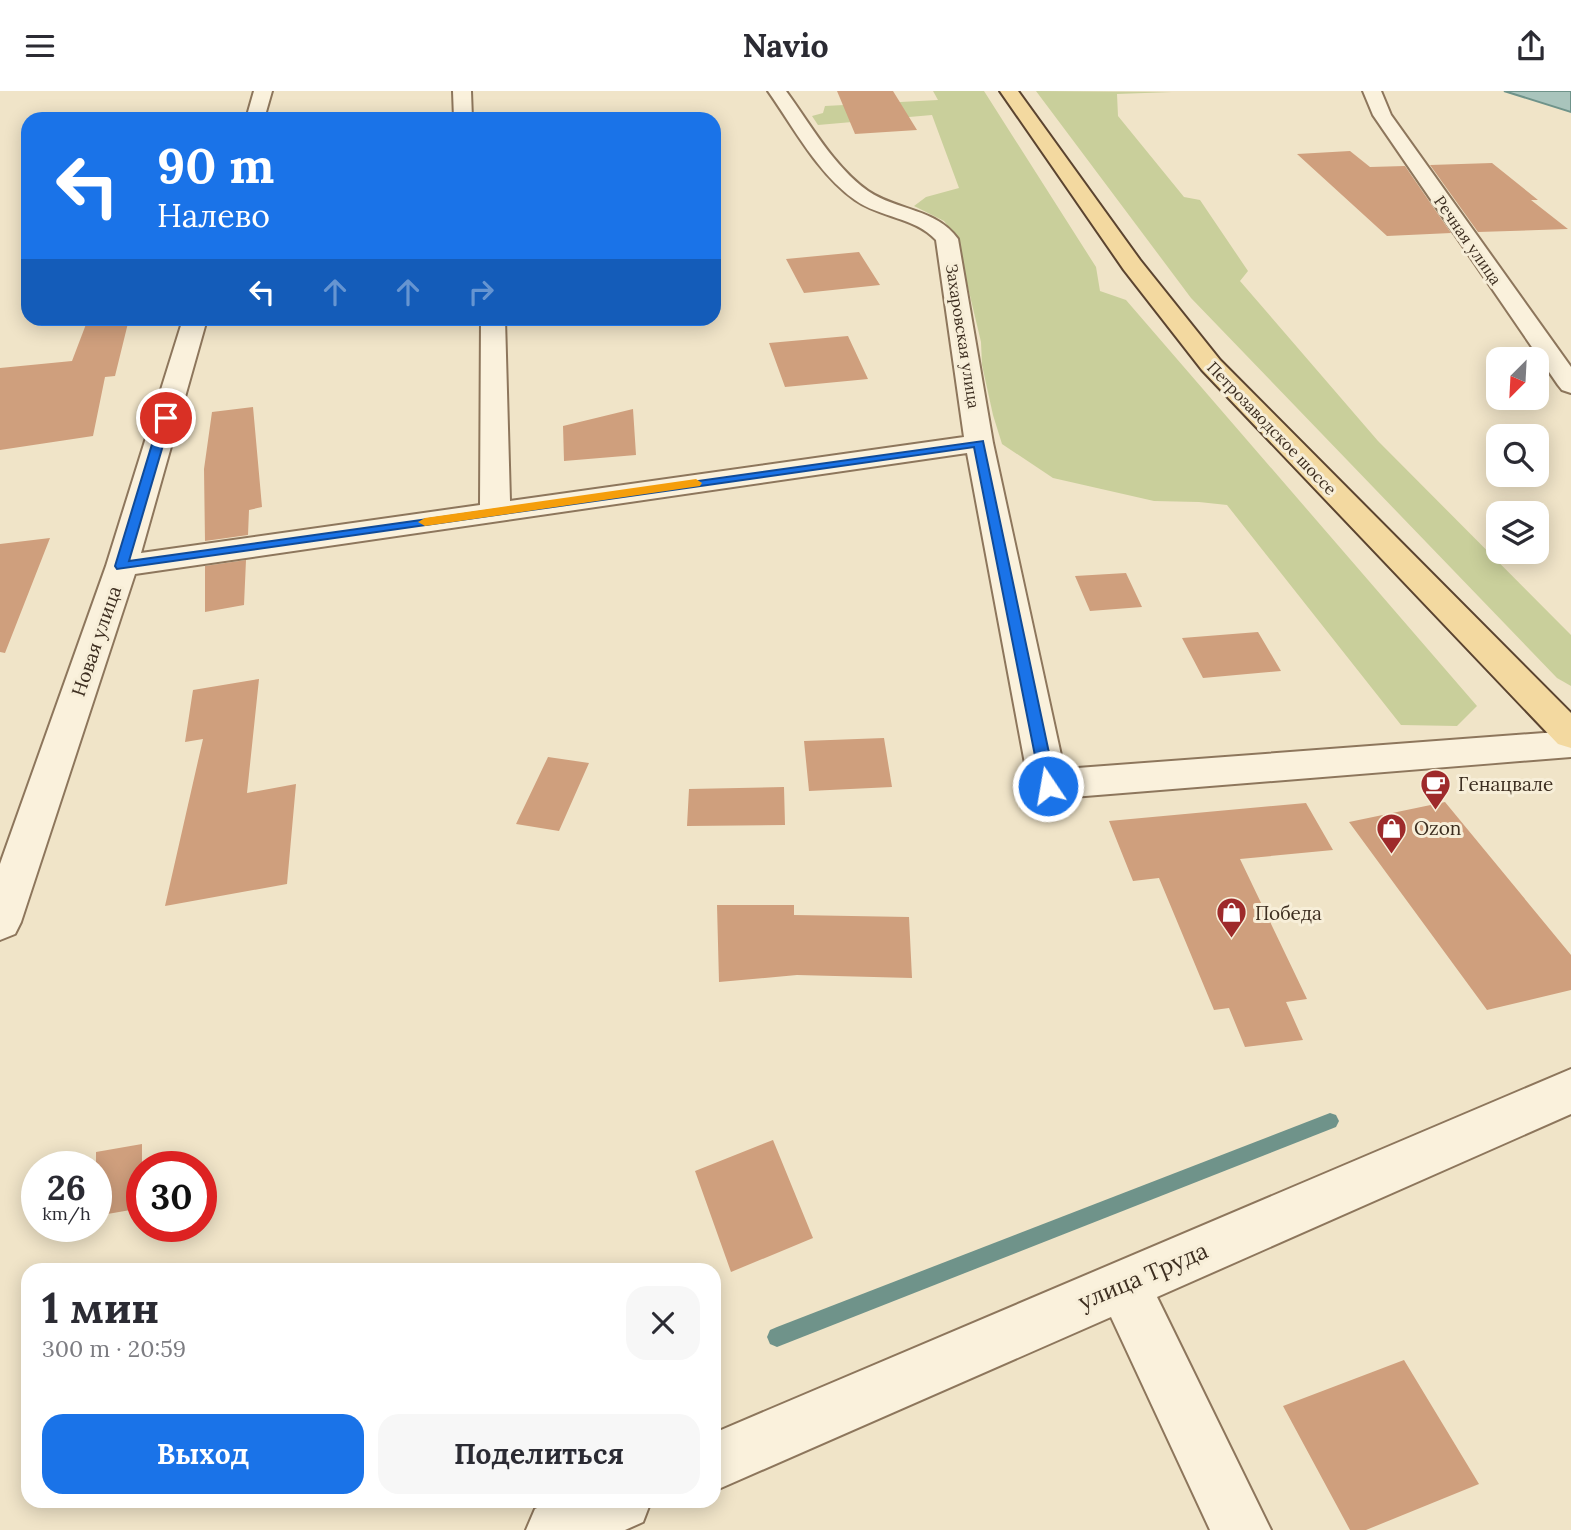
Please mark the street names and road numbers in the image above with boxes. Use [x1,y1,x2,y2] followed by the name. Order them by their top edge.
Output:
[1430,191,1506,289] street label: Речная улица
[942,262,984,410] street label: Захаровская улица
[1203,357,1341,499] street label: Петрозаводское шоссе
[66,582,126,699] street label: Новая улица
[1074,1235,1212,1316] street label: улица Труда

